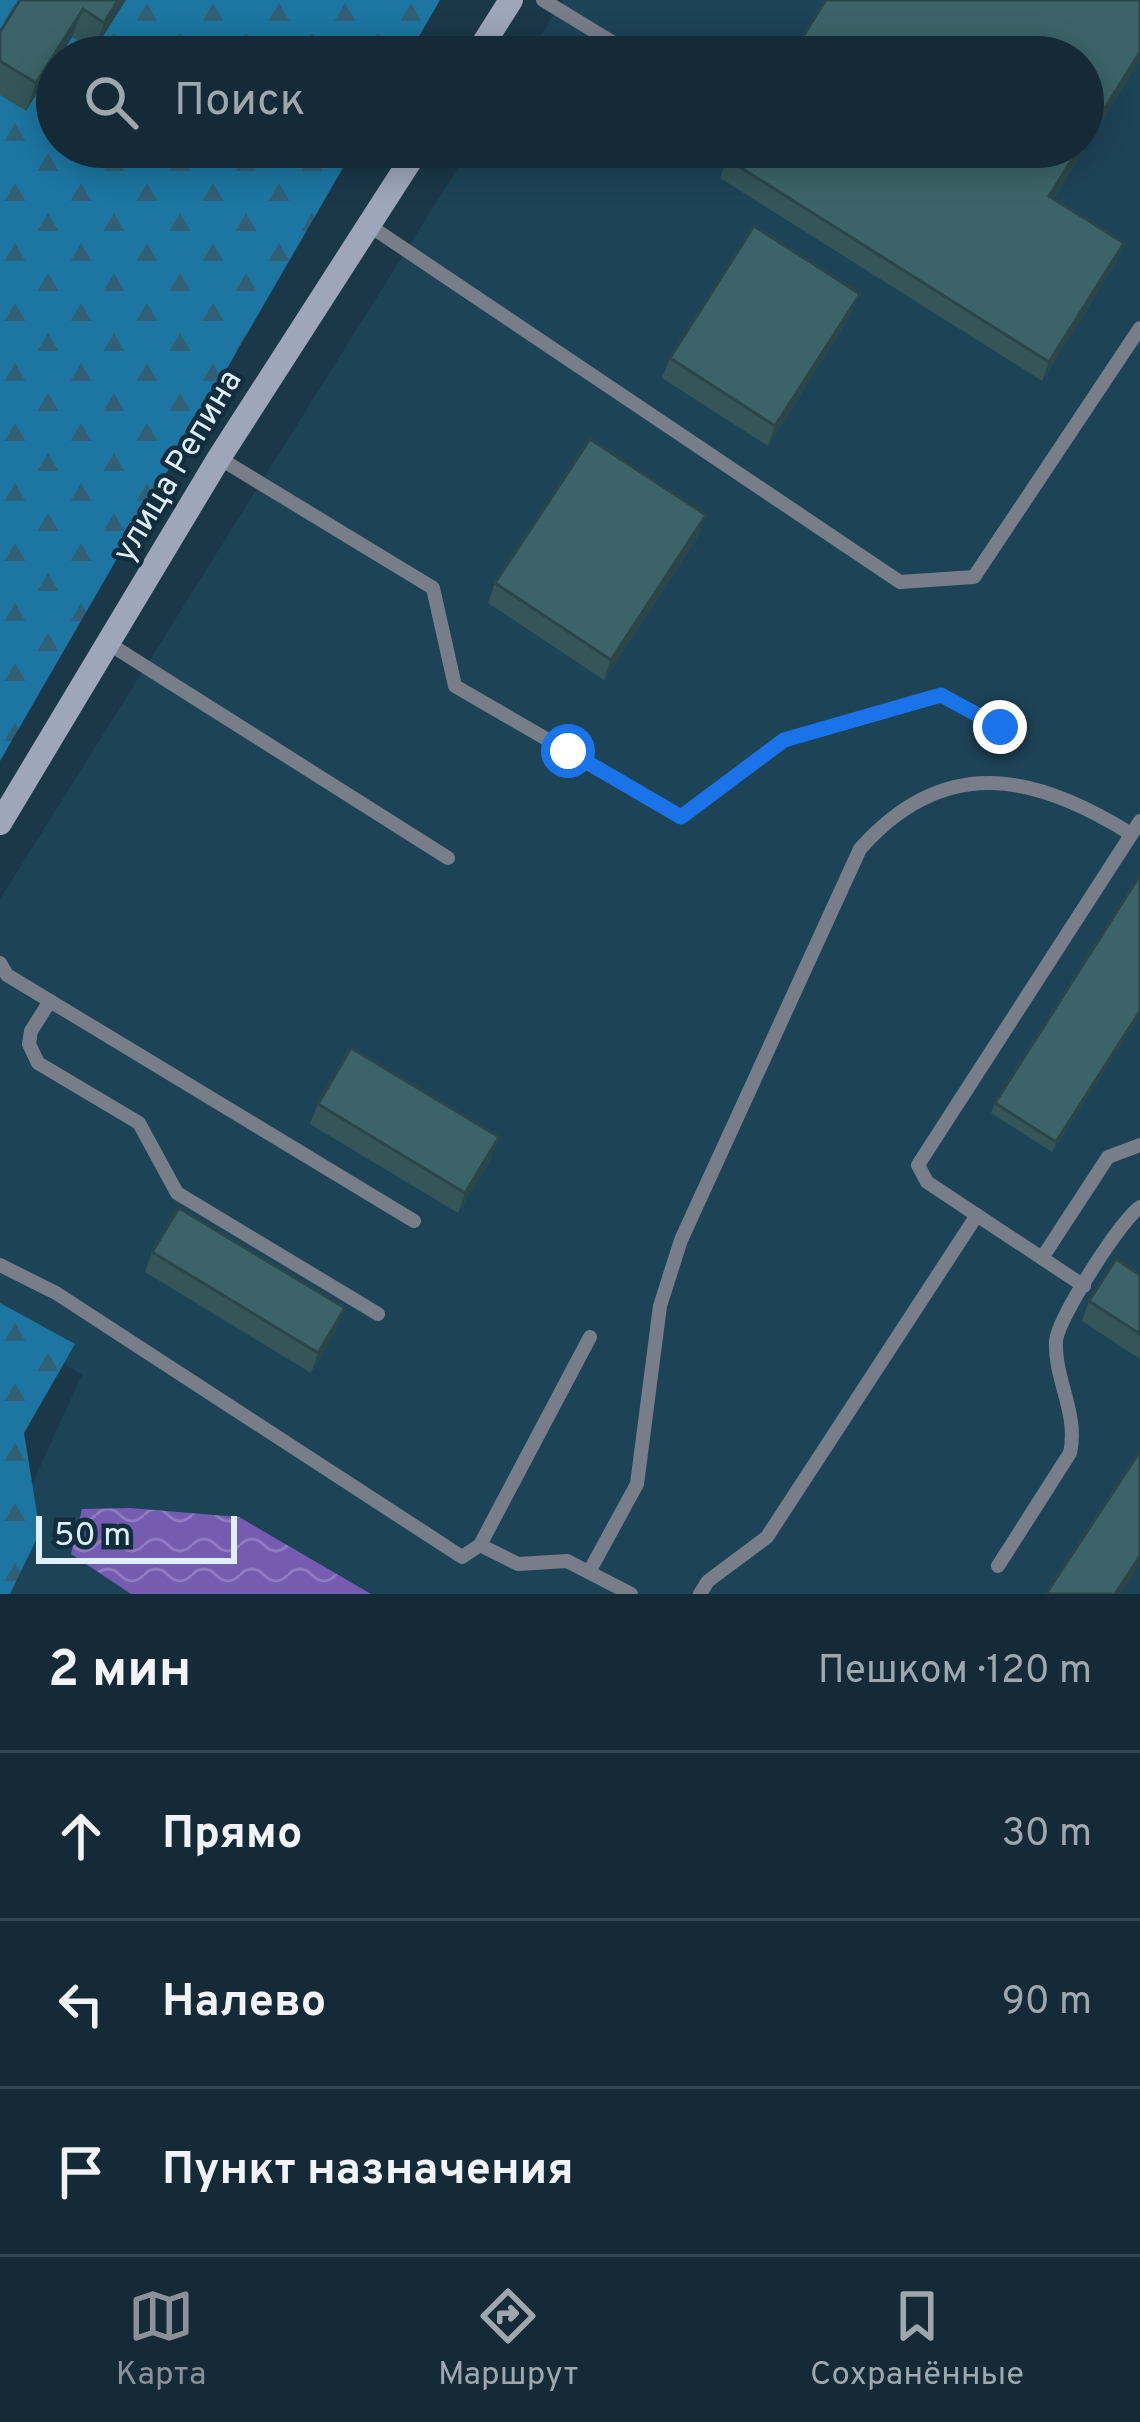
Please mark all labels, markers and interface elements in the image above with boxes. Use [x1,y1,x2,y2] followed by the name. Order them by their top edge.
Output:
[36,36,1104,168] search box
[78,69,144,135] icon: search
[174,74,305,131] text: Поиск
[105,363,253,571] street label: улица Репина
[973,700,1027,754] route end
[541,724,595,778] route start
[36,1510,237,1563] scale bar
[54,1516,131,1558] text: 50 m
[48,1640,191,1705] text: 2 мин
[818,1648,1092,1697] text: Пешком · 120 m
[48,1803,114,1869] icon: ahead
[162,1807,303,1864] text: Прямо
[1002,1811,1092,1860] text: 30 m
[48,1971,114,2037] icon: left
[162,1975,326,2032] text: Налево
[1002,1979,1092,2028] text: 90 m
[48,2139,114,2205] icon: arrive
[162,2143,574,2200] text: Пункт назначения
[116,2283,206,2397] tab: Карта
[438,2283,578,2397] tab: Маршрут
[810,2283,1024,2397] tab: Сохранённые

